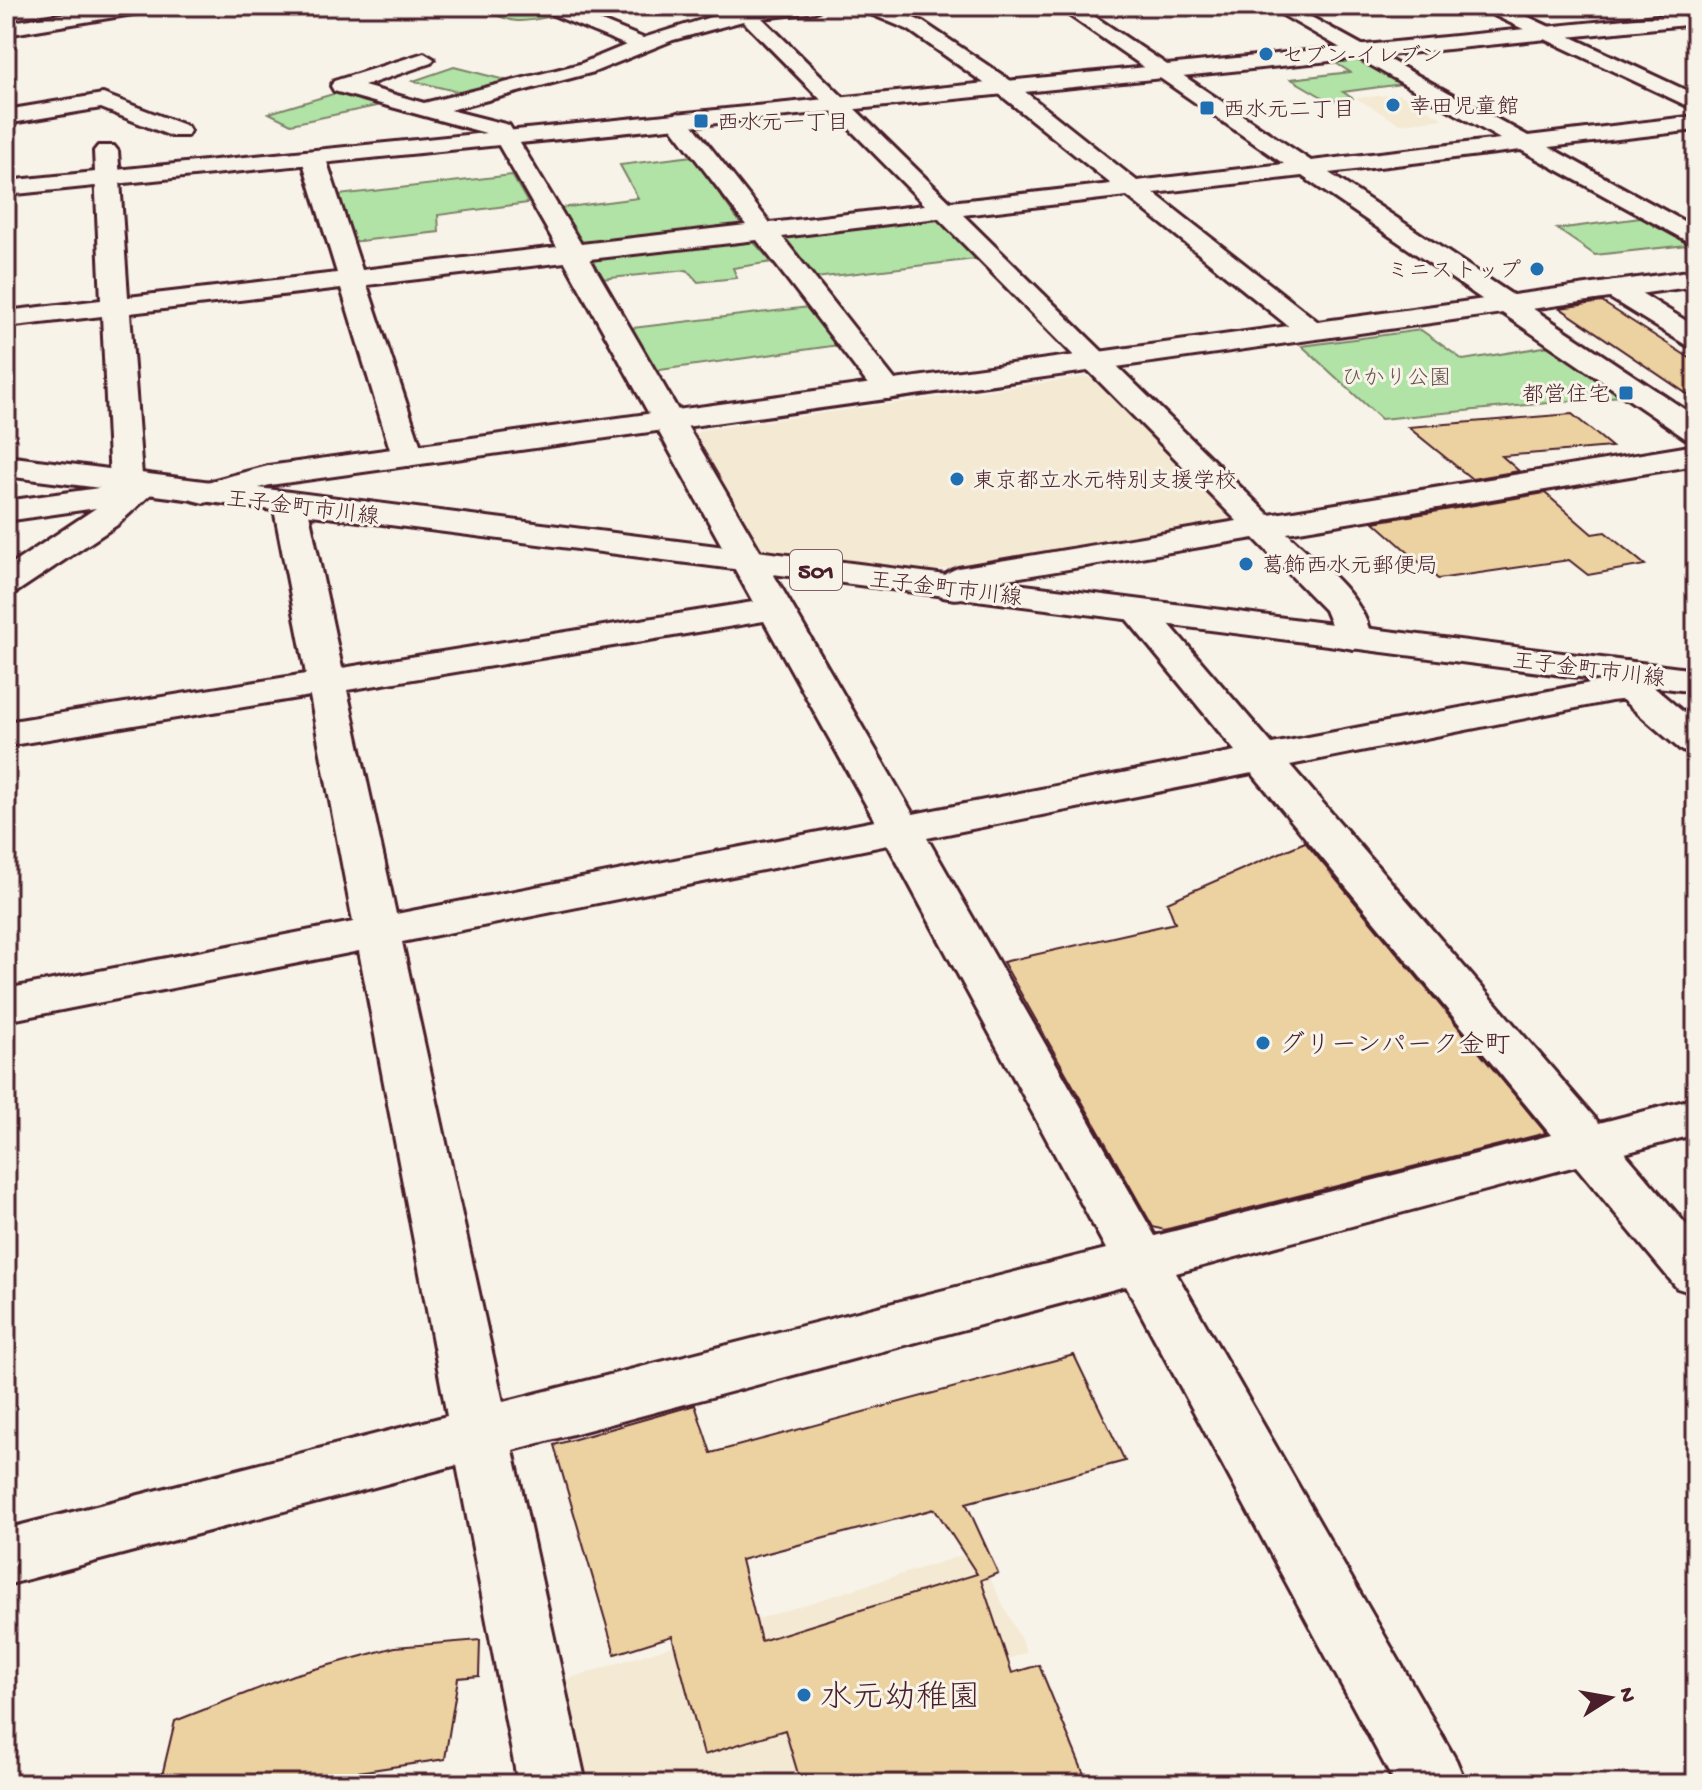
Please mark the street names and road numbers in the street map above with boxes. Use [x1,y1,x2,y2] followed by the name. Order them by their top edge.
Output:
[224,487,381,532] street label: 王子金町市川線
[790,550,842,590] road number: 501
[867,568,1024,613] street label: 王子金町市川線
[1510,649,1667,694] street label: 王子金町市川線

